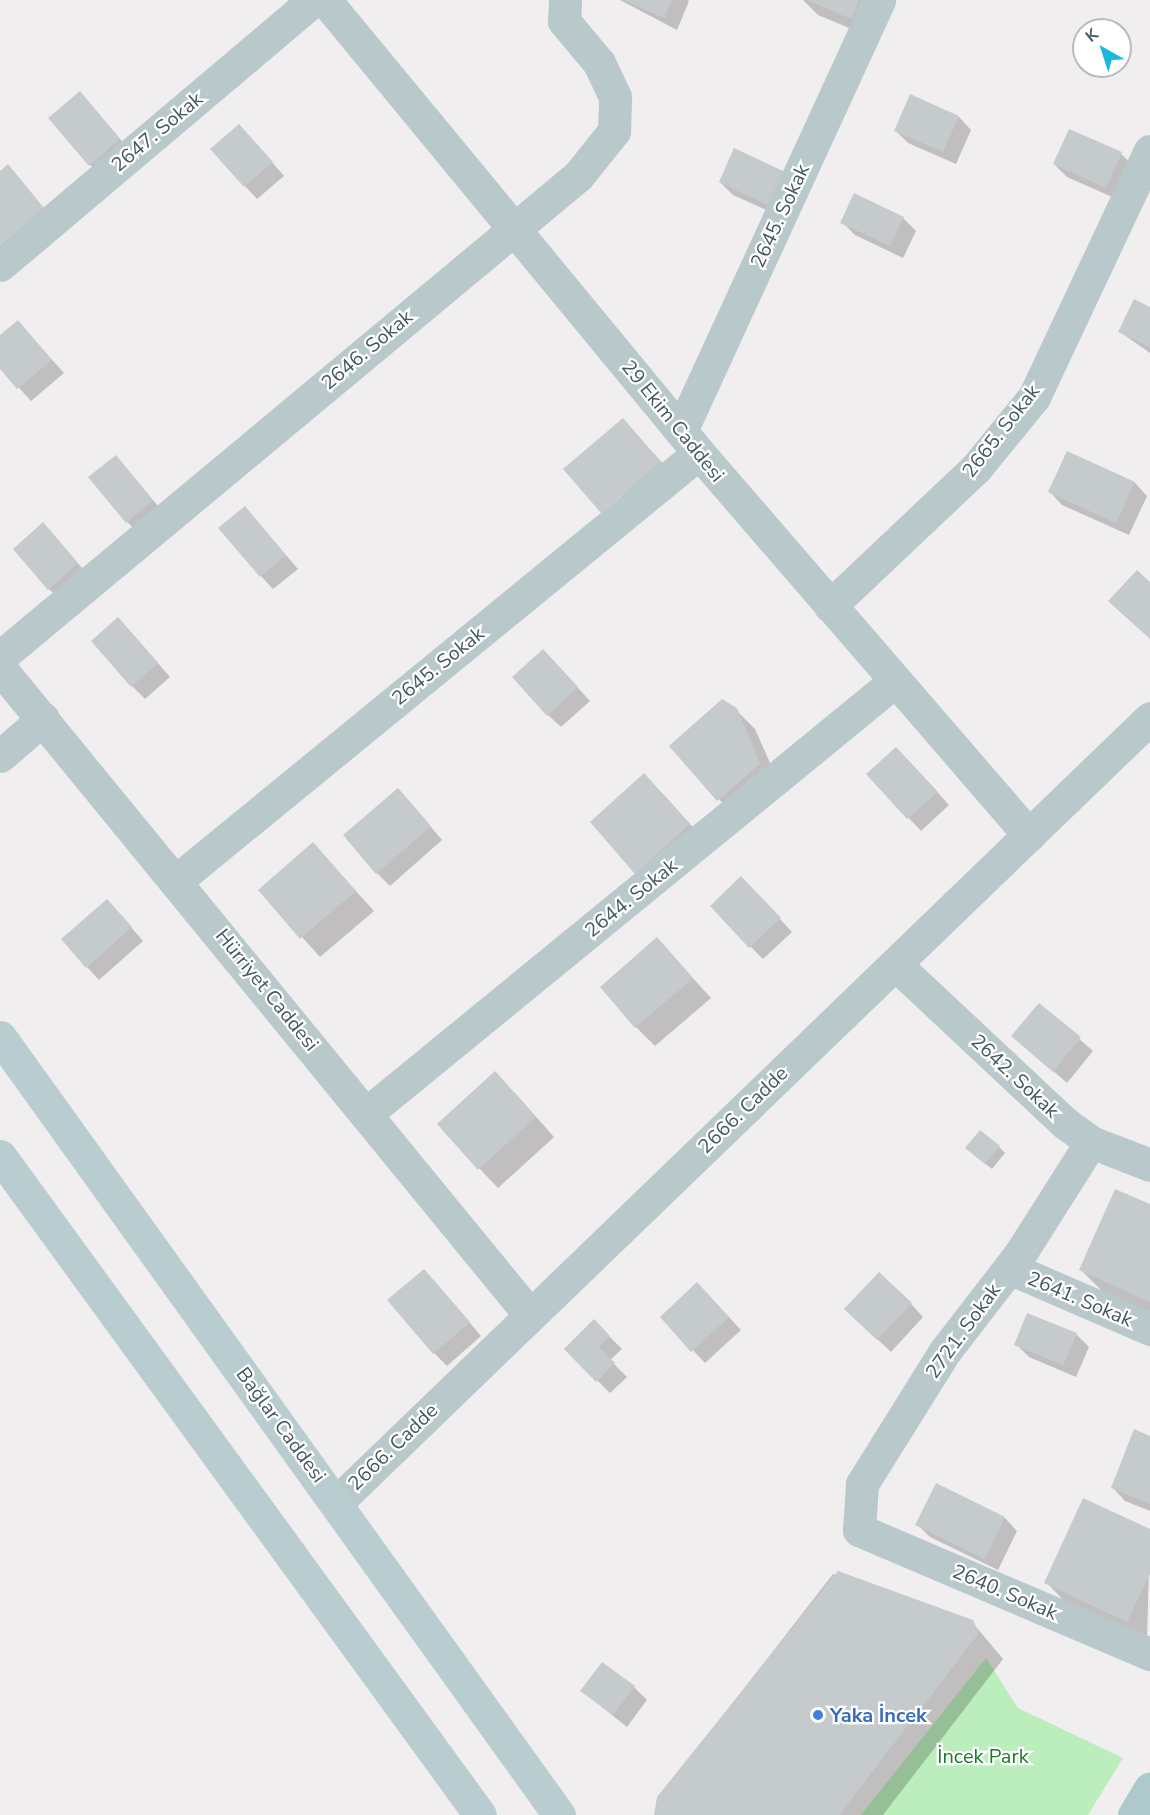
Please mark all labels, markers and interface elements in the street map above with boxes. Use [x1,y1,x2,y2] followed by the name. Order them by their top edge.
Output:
[1072,18,1132,78] north arrow
[1081,24,1103,47] text: K
[107,87,207,177] street label: 2647. Sokak
[746,160,814,272] street label: 2645. Sokak
[317,305,417,395] street label: 2646. Sokak
[617,355,729,487] street label: 29 Ekim Caddesi
[957,380,1045,482] street label: 2665. Sokak
[387,622,489,710] street label: 2645. Sokak
[580,854,682,942] street label: 2644. Sokak
[210,924,324,1056] street label: Hürriyet Caddesi
[966,1029,1064,1123] street label: 2642. Sokak
[693,1061,793,1159] street label: 2666. Cadde
[1024,1266,1136,1332] street label: 2641. Sokak
[920,1279,1006,1383] street label: 2721. Sokak
[231,1363,331,1487] street label: Bağlar Caddesi
[343,1398,443,1496] street label: 2666. Cadde
[949,1559,1061,1625] street label: 2640. Sokak
[830,1703,927,1727] place label: Yaka İncek
[811,1708,825,1722] marker: Yaka İncek
[937,1744,1029,1768] park label: İncek Park

